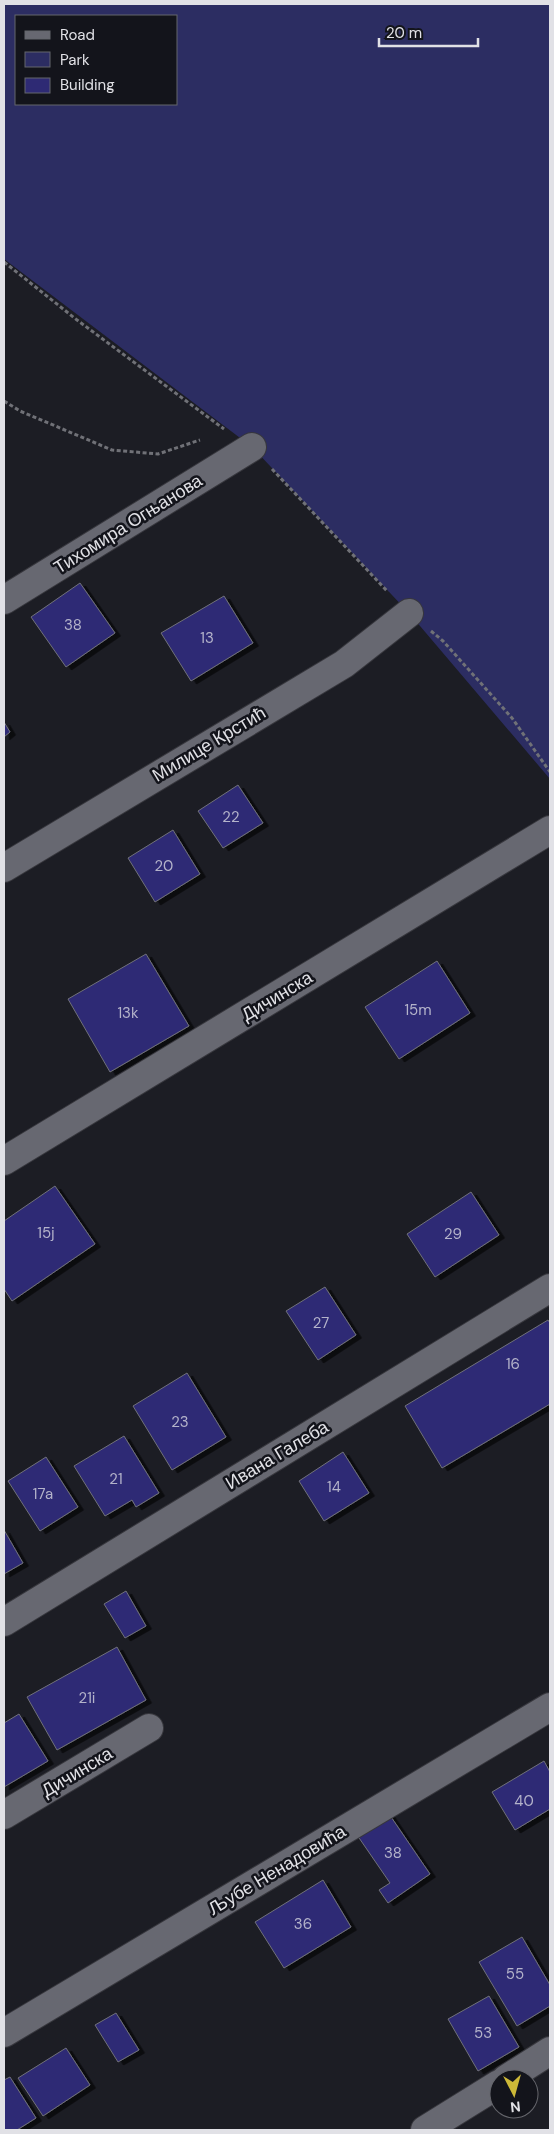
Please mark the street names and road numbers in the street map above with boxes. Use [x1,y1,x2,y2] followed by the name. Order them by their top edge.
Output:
[49,468,208,579] street label: Тихомира Огњанова
[148,701,270,787] street label: Милице Крстић
[237,965,318,1027] street label: Дичинска
[221,1414,334,1495] street label: Ивана Галеба
[37,1741,118,1803] street label: Дичинска
[204,1819,351,1921] street label: Љубе Ненадовића

